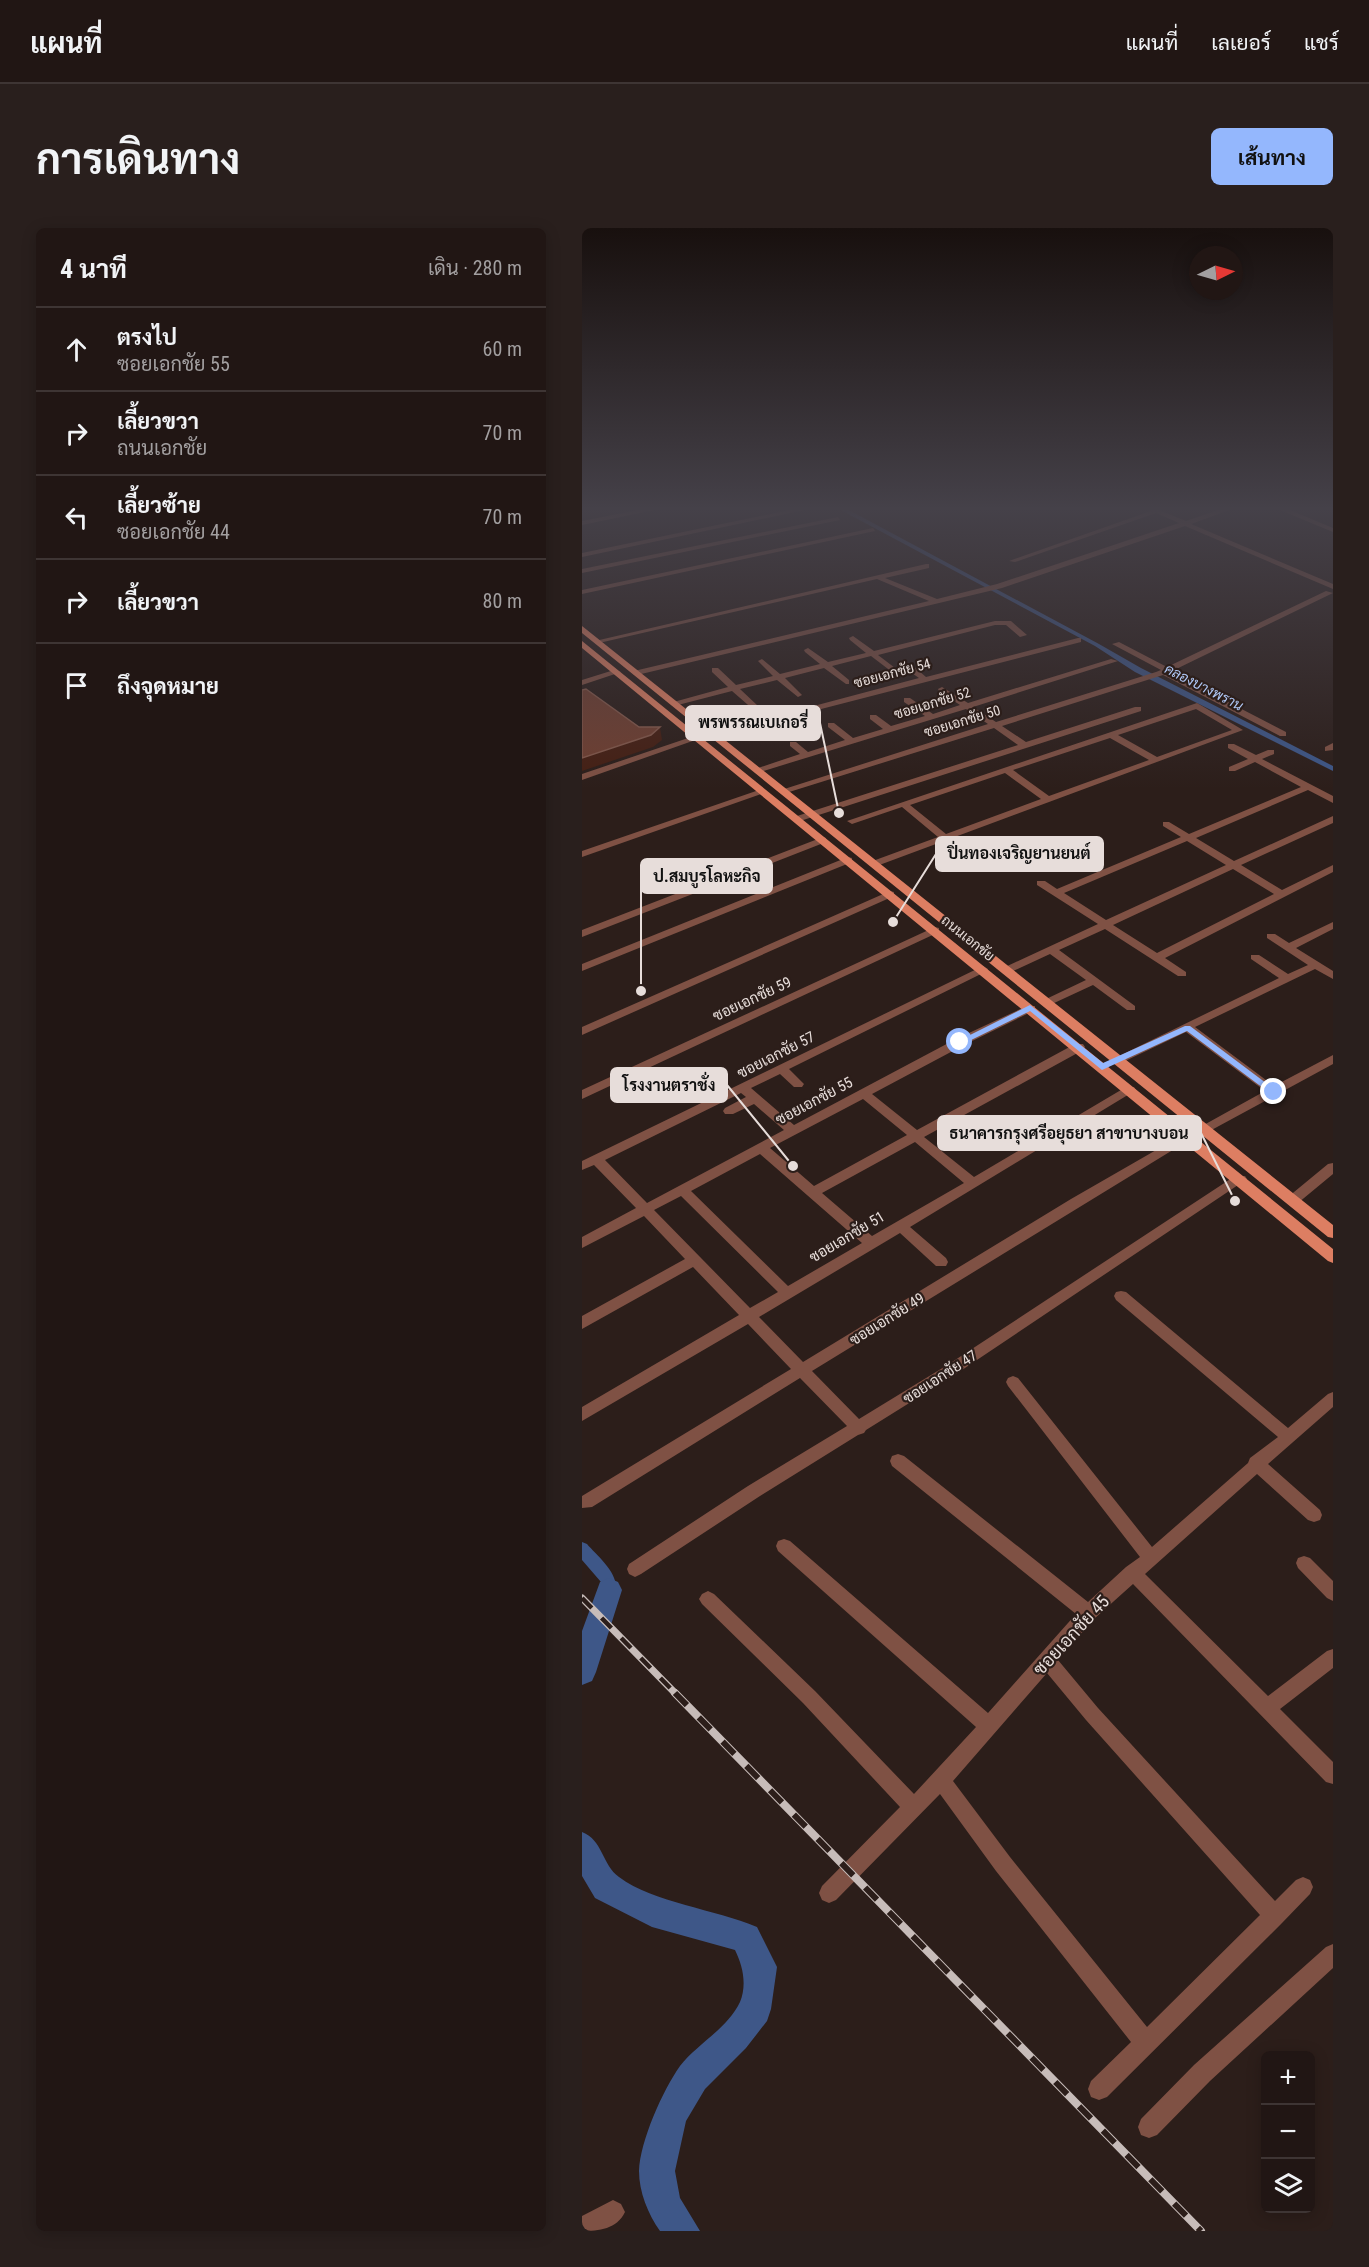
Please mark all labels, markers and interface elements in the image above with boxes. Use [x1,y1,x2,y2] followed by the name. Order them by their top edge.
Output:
[30,27,103,60] text: แผนที่
[1126,31,1178,55] text: แผนที่
[1211,31,1271,55] text: เลเยอร์
[1304,31,1339,55] text: แชร์
[1211,128,1333,185] button: เส้นทาง
[36,135,240,184] text: การเดินทาง
[1189,246,1243,300] north arrow
[60,254,127,284] text: 4 นาที
[428,256,522,280] text: เดิน · 280 m
[117,325,177,350] text: ตรงไป
[60,333,93,366] icon: ahead
[483,337,522,361] text: 60 m
[117,352,230,376] text: ซอยเอกชัย 55
[117,409,199,434] text: เลี้ยวขวา
[60,417,93,450] icon: right
[483,421,522,445] text: 70 m
[117,436,207,460] text: ถนนเอกชัย
[117,493,201,518] text: เลี้ยวซ้าย
[60,501,93,534] icon: left
[483,505,522,529] text: 70 m
[117,520,230,544] text: ซอยเอกชัย 44
[60,585,93,618] icon: right
[483,589,522,613] text: 80 m
[117,590,199,615] text: เลี้ยวขวา
[852,655,932,691] street label: ซอยเอกชัย 54
[1162,660,1246,714] water label: คลองบางพราน
[60,669,93,702] icon: arrive
[117,674,219,699] text: ถึงจุดหมาย
[892,684,972,722] street label: ซอยเอกชัย 52
[922,702,1002,740] street label: ซอยเอกชัย 50
[686,706,820,740] callout: พรพรรณเบเกอรี่
[698,708,808,732] text: พรพรรณเบเกอรี่
[936,837,1103,871] callout: ปิ่นทองเจริญยานยนต์
[946,840,1091,864] text: ปิ่นทองเจริญยานยนต์
[641,859,772,893] callout: ป.สมบูรโลหะกิจ
[653,865,761,889] text: ป.สมบูรโลหะกิจ
[938,912,998,964] street label: ถนนเอกชัย
[710,973,794,1025] street label: ซอยเอกชัย 59
[734,1028,818,1082] street label: ซอยเอกชัย 57
[946,1028,972,1054] route start
[611,1068,727,1102] callout: โรงงานตราชั่ง
[622,1071,715,1095] text: โรงงานตราชั่ง
[772,1073,856,1129] street label: ซอยเอกชัย 55
[1260,1078,1286,1104] route end
[938,1116,1201,1150] callout: ธนาคารกรุงศรีอยุธยา สาขาบางบอน
[949,1123,1189,1145] text: ธนาคารกรุงศรีอยุธยา สาขาบางบอน
[806,1207,888,1267] street label: ซอยเอกชัย 51
[846,1289,928,1349] street label: ซอยเอกชัย 49
[900,1346,980,1408] street label: ซอยเอกชัย 47
[1029,1591,1113,1679] street label: ซอยเอกชัย 45
[1261,2051,1315,2213] map controls
[1261,2051,1315,2105] button: +
[1261,2105,1315,2159] button: −
[1261,2159,1315,2213] button: layers

